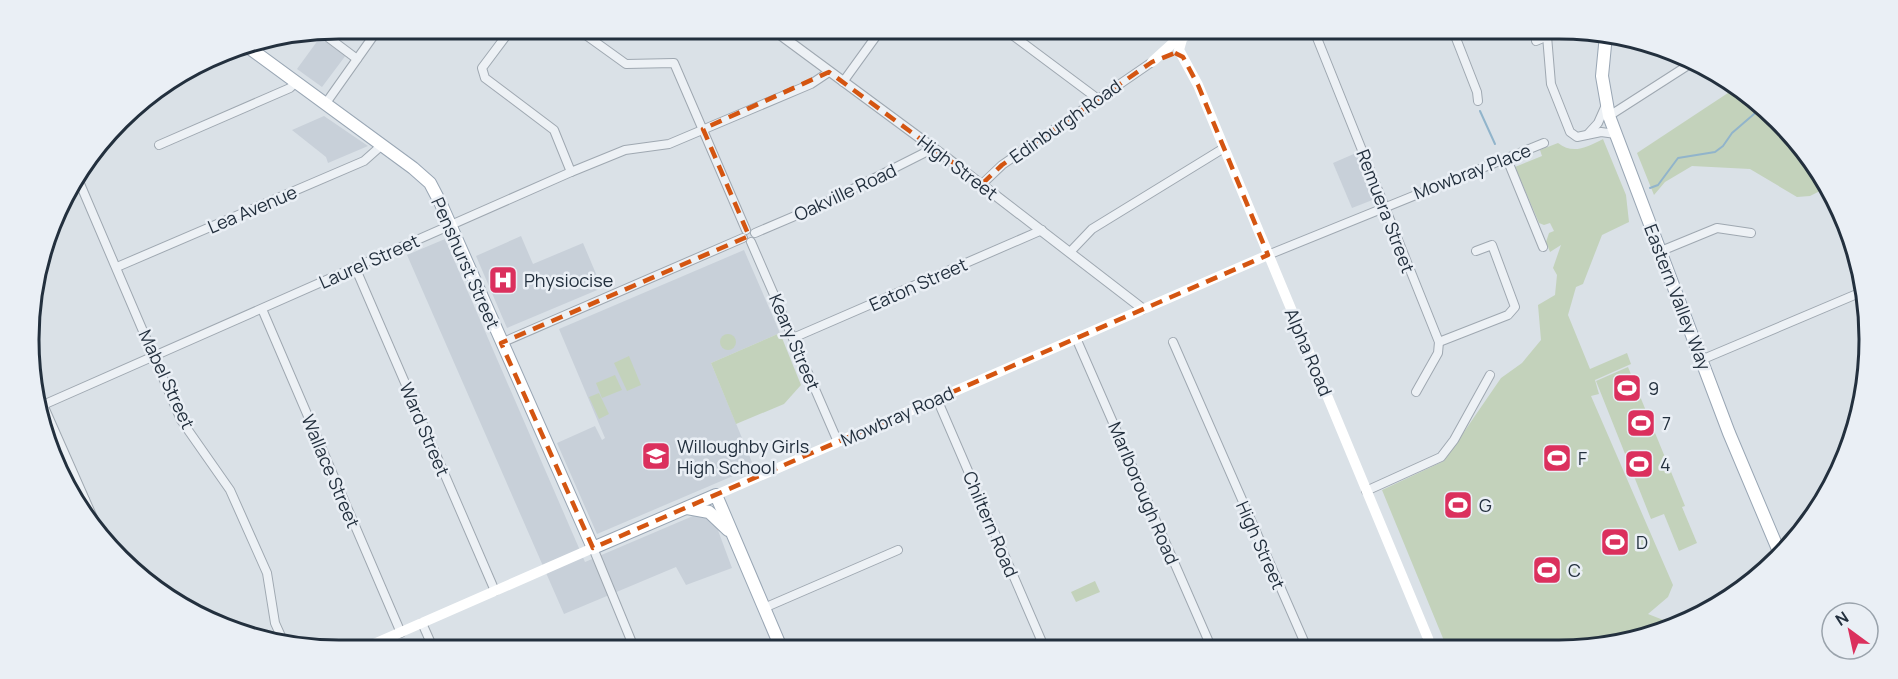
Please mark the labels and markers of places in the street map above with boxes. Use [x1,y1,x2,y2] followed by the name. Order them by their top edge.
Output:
[487,264,519,296] hospital icon: Physiocise
[524,268,613,292] place label: Physiocise
[1611,372,1643,404] sports icon: 9
[1648,376,1659,400] place label: 9
[1625,407,1657,439] sports icon: 7
[1662,411,1671,435] place label: 7
[677,434,809,479] place label: Willoughby Girls High School
[640,440,672,472] school or university icon: Willoughby Girls High School
[1541,442,1573,474] sports icon: F
[1578,446,1587,470] place label: F
[1623,448,1655,480] sports icon: 4
[1660,452,1671,476] place label: 4
[1442,489,1474,521] sports icon: G
[1479,493,1492,517] place label: G
[1599,526,1631,558] sports icon: D
[1636,530,1648,554] place label: D
[1531,554,1563,586] sports icon: C
[1568,558,1581,582] place label: C

